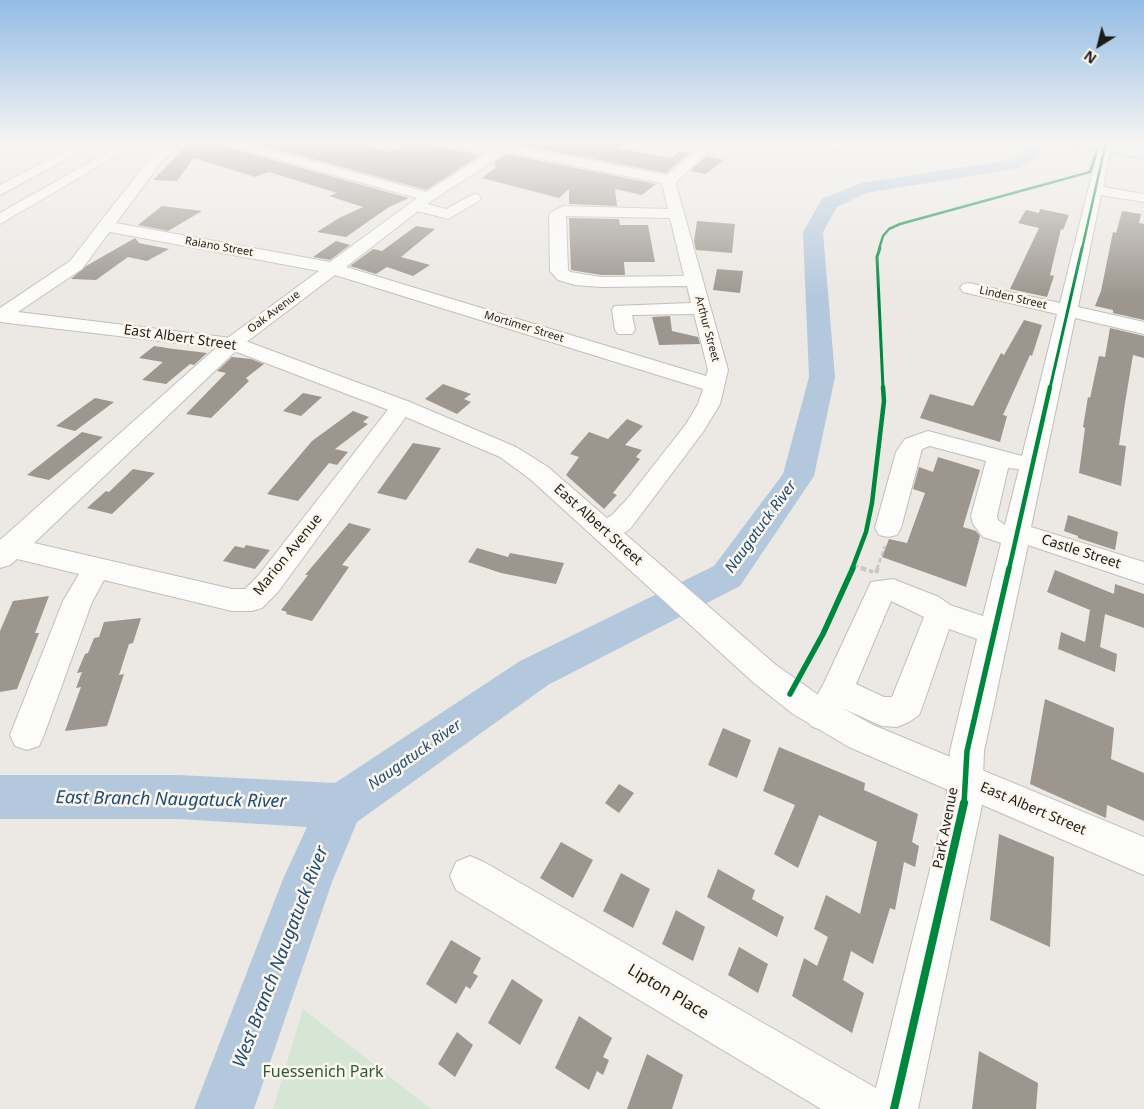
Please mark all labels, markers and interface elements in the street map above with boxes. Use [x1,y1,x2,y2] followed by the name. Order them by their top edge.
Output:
[1074,20,1124,70] north arrow
[1080,47,1100,69] text: N
[184,235,254,259] street label: Raiano Street
[978,284,1048,312] street label: Linden Street
[245,288,303,336] street label: Oak Avenue
[692,295,722,363] street label: Arthur Street
[483,309,565,345] street label: Mortimer Street
[123,322,237,354] street label: East Albert Street
[721,477,801,577] water label: Naugatuck River
[550,481,646,569] street label: East Albert Street
[250,511,326,599] street label: Marion Avenue
[1039,531,1123,573] street label: Castle Street
[365,716,465,794] water label: Naugatuck River
[977,779,1089,839] street label: East Albert Street
[930,786,962,870] street label: Park Avenue
[55,787,287,813] water label: East Branch Naugatuck River
[229,843,333,1071] water label: West Branch Naugatuck River
[624,960,712,1024] street label: Lipton Place
[262,1062,384,1082] park label: Fuessenich Park

